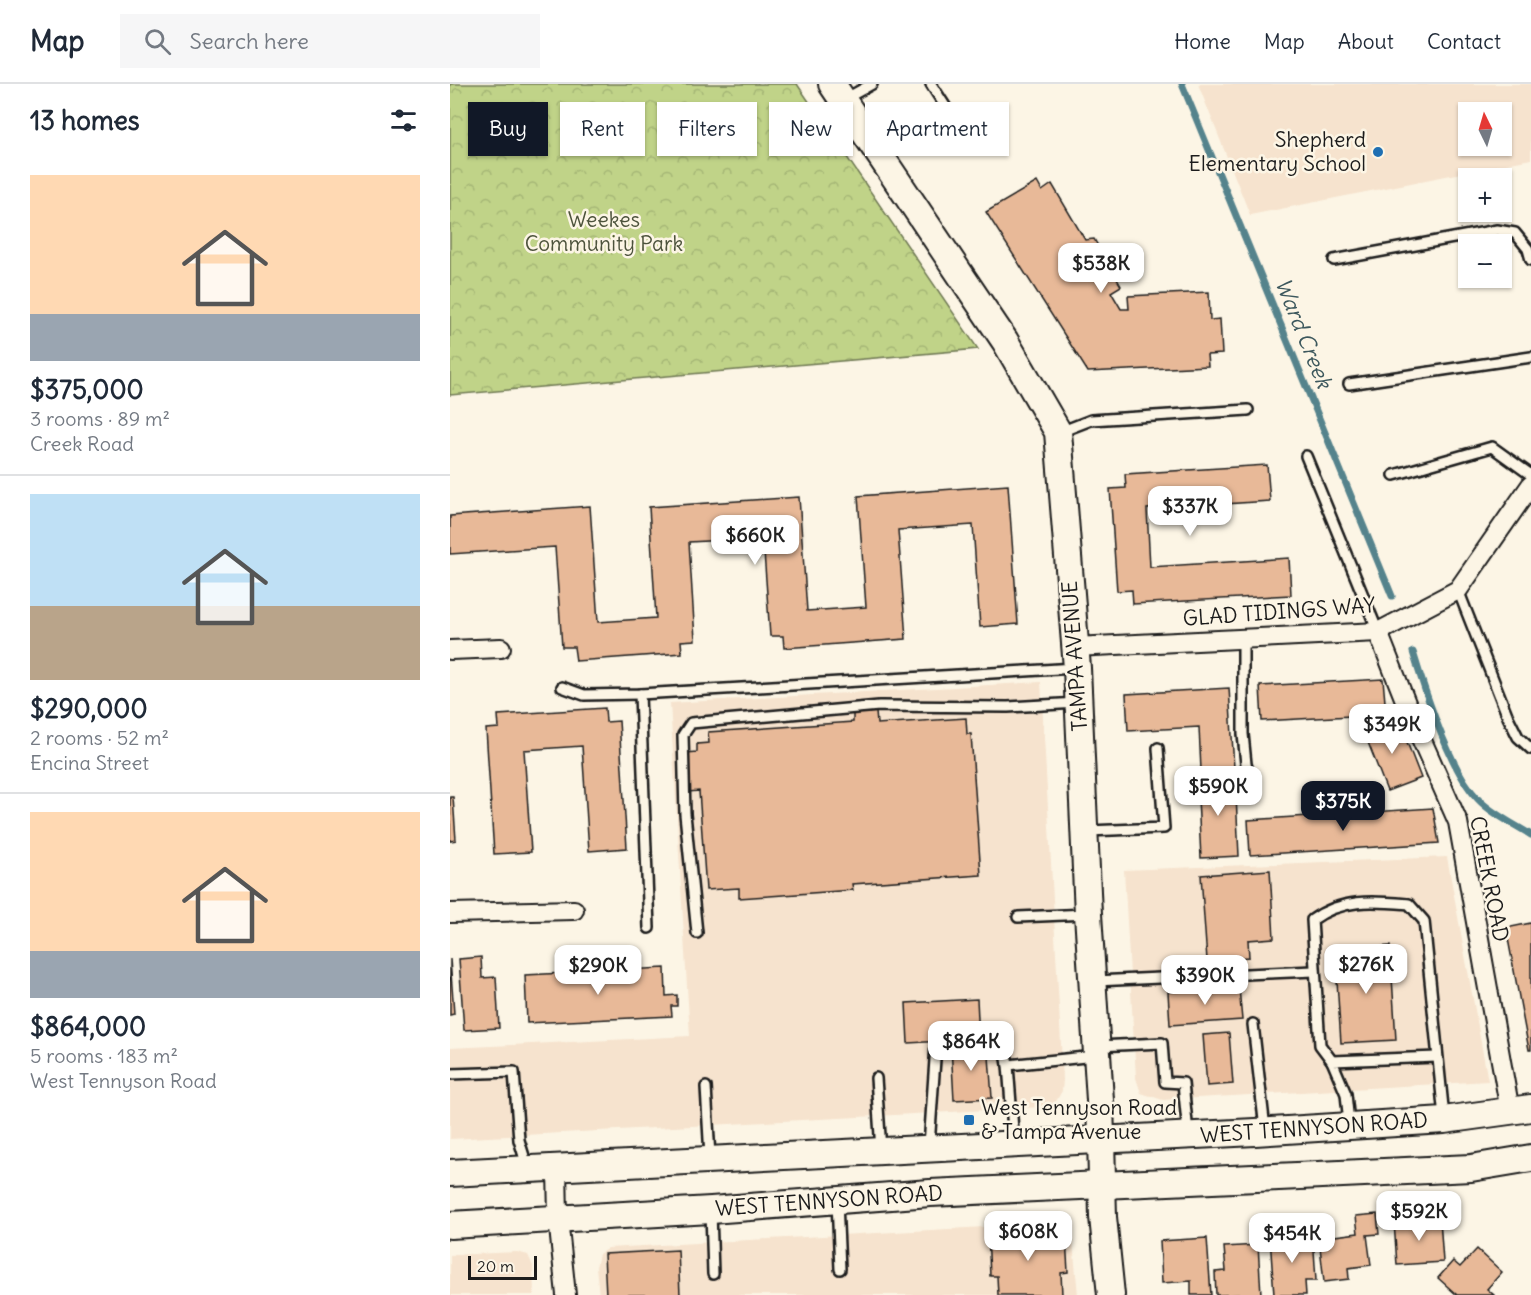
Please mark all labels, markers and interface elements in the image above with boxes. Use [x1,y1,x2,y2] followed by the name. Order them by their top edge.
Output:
[120,14,540,68] search box
[30,23,84,59] text: Map
[141,25,174,58] icon: search
[189,27,309,55] text: Search here
[1174,28,1231,55] text: Home
[1264,28,1305,55] text: Map
[1338,28,1394,55] text: About
[1427,28,1501,55] text: Contact
[468,102,548,156] chip: Buy
[560,102,645,156] chip: Rent
[657,102,757,156] chip: Filters
[769,102,853,156] chip: New
[865,102,1009,156] chip: Apartment
[1458,102,1512,156] north arrow
[1458,102,1512,288] map controls
[30,104,140,137] text: 13 homes
[387,104,420,137] icon: filters
[1189,126,1366,177] place label: Shepherd Elementary School
[1371,145,1385,159] marker: Shepherd Elementary School
[1458,168,1512,222] button: +
[525,206,683,257] park label: Weekes Community Park
[171,214,279,322] icon: home
[1458,234,1512,288] button: −
[1059,243,1143,294] pin: $538K
[1072,250,1130,275] text: $538K
[1269,274,1339,394] water label: Ward Creek
[30,373,144,406] text: $375,000
[30,406,170,431] text: 3 rooms · 89 m²
[30,431,134,456] text: Creek Road
[1148,486,1232,537] pin: $337K
[1162,493,1218,518] text: $337K
[713,515,797,566] pin: $660K
[725,522,785,547] text: $660K
[171,533,279,641] icon: home
[1056,580,1093,732] street label: TAMPA AVENUE
[1182,591,1376,632] street label: GLAD TIDINGS WAY
[30,692,148,725] text: $290,000
[1350,704,1434,755] pin: $349K
[1363,711,1421,736] text: $349K
[30,725,169,750] text: 2 rooms · 52 m²
[30,750,149,775] text: Encina Street
[1176,766,1260,817] pin: $590K
[1188,773,1248,798] text: $590K
[1301,781,1385,832] pin: $375K
[1315,788,1371,813] text: $375K
[1464,814,1515,944] street label: CREEK ROAD
[171,851,279,959] icon: home
[1324,944,1408,995] pin: $276K
[556,945,640,996] pin: $290K
[1338,951,1394,976] text: $276K
[568,952,628,977] text: $290K
[1163,955,1247,1006] pin: $390K
[1175,962,1235,987] text: $390K
[30,1010,146,1043] text: $864,000
[929,1021,1013,1072] pin: $864K
[942,1028,1000,1053] text: $864K
[30,1043,178,1068] text: 5 rooms · 183 m²
[30,1068,217,1093] text: West Tennyson Road
[981,1094,1177,1145] place label: West Tennyson Road & Tampa Avenue
[1199,1106,1429,1149] street label: WEST TENNYSON ROAD
[962,1113,976,1127] marker: West Tennyson Road & Tampa Avenue
[714,1179,944,1222] street label: WEST TENNYSON ROAD
[1377,1191,1461,1242] pin: $592K
[1390,1198,1448,1223] text: $592K
[986,1211,1070,1262] pin: $608K
[1250,1213,1334,1264] pin: $454K
[998,1218,1058,1243] text: $608K
[1263,1220,1321,1245] text: $454K
[468,1253,537,1280] scale bar
[477,1256,514,1276] text: 20 m

